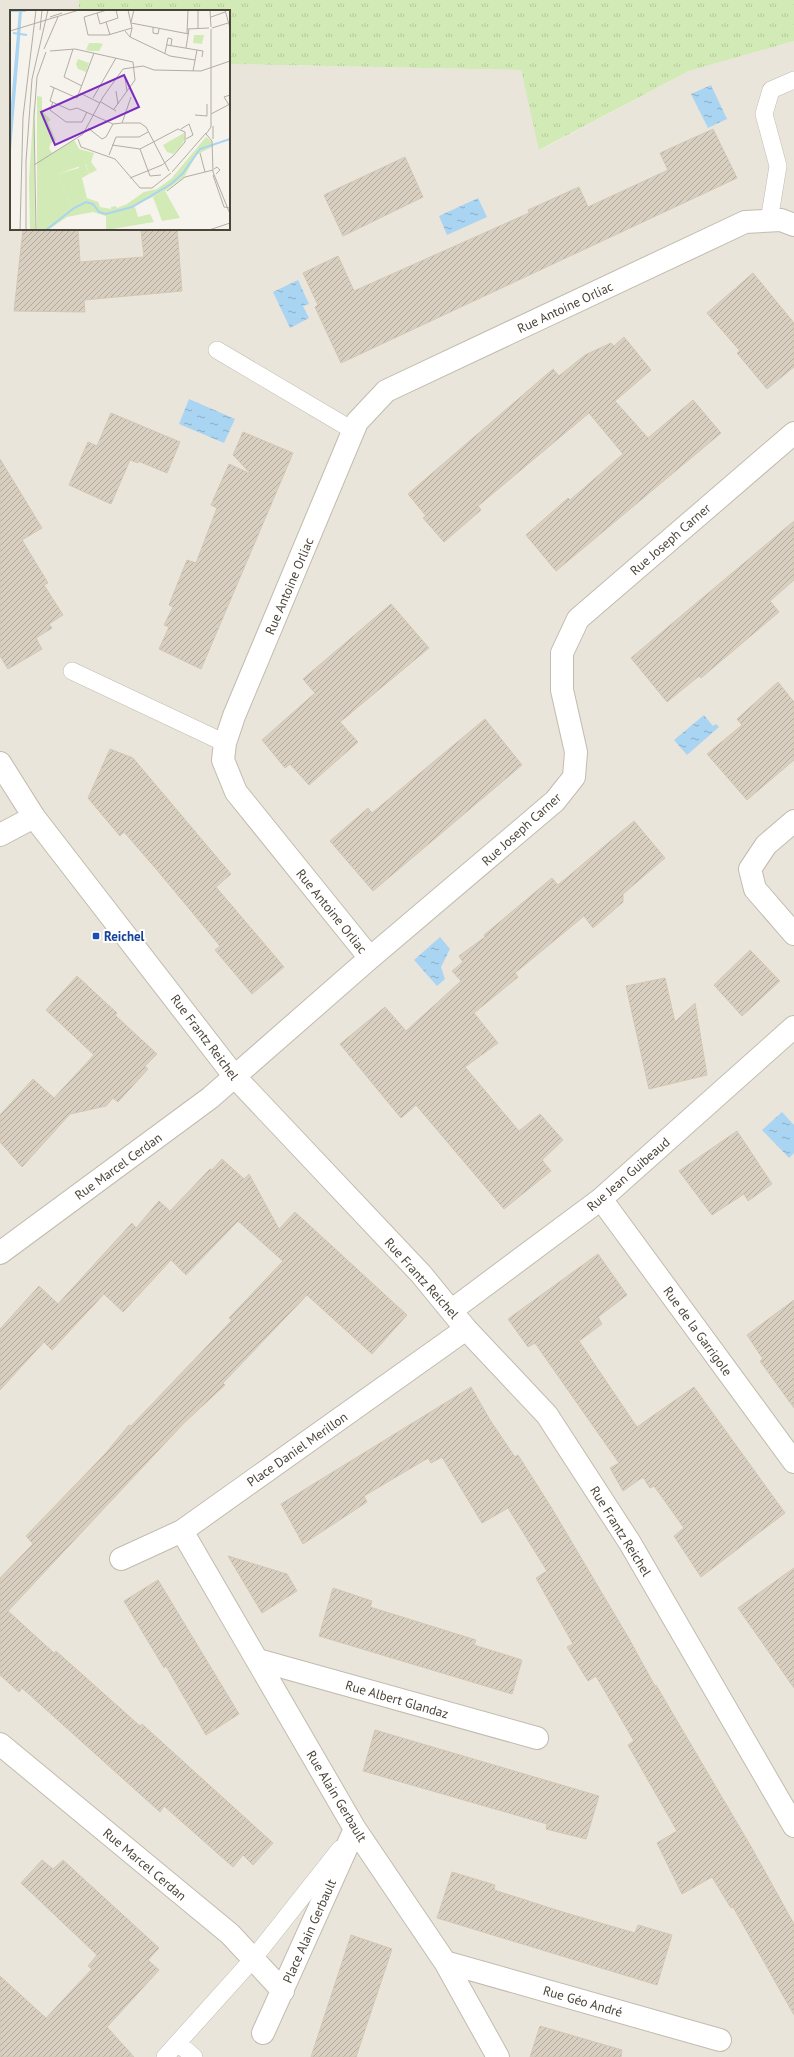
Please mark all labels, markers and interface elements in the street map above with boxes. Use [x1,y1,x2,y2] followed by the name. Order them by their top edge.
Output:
[10,10,230,230] inset map
[515,278,616,337] street label: Rue Antoine Orliac
[627,499,715,579] street label: Rue Joseph Carner
[261,535,318,637] street label: Rue Antoine Orliac
[478,789,565,870] street label: Rue Joseph Carner
[292,866,371,957] street label: Rue Antoine Orliac
[104,928,145,945] place label: Reichel
[91,931,101,941] marker: Reichel
[167,991,243,1084] street label: Rue Frantz Reichel
[71,1129,165,1204] street label: Rue Marcel Cerdan
[583,1134,673,1215] street label: Rue Jean Guibeaud
[381,1234,463,1323] street label: Rue Frantz Reichel
[659,1283,736,1379] street label: Rue de la Garrigole
[244,1408,351,1491] street label: Place Daniel Merillon
[586,1483,655,1580] street label: Rue Frantz Reichel
[343,1677,451,1722] street label: Rue Albert Glandaz
[303,1747,371,1846] street label: Rue Alain Gerbault
[99,1825,190,1904] street label: Rue Marcel Cerdan
[279,1876,340,1986] street label: Place Alain Gerbault
[541,1982,625,2021] street label: Rue Géo André

